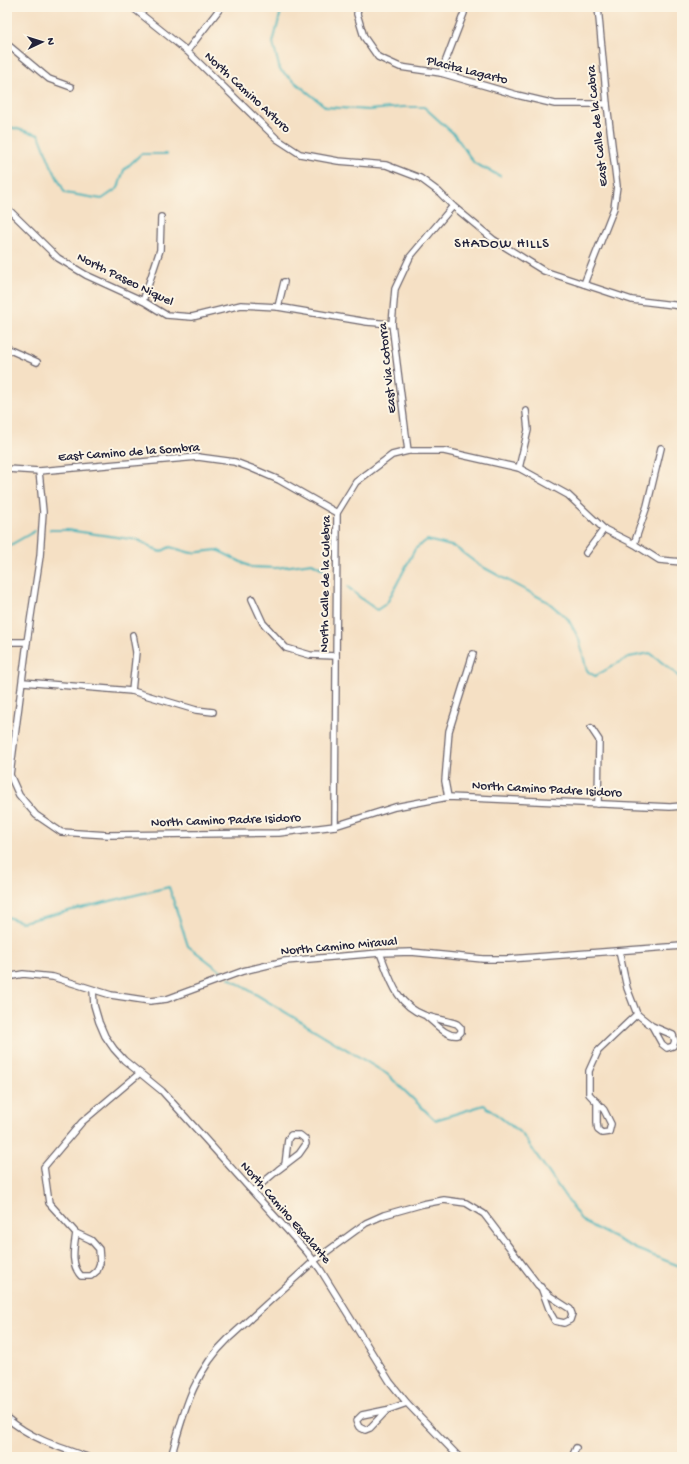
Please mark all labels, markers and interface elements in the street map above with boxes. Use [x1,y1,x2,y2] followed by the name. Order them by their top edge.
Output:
[22,22,62,62] north arrow
[44,37,56,45] text: N
[201,49,293,137] street label: North Camino Arturo
[424,53,509,88] street label: Placita Lagarto
[584,64,612,187] street label: East Calle de la Cabra
[454,236,550,253] district label: SHADOW HILLS
[74,250,176,310] street label: North Paseo Niquel
[376,321,400,414] street label: East Via Cotorra
[58,441,201,465] street label: East Camino de la Sombra
[317,515,335,653] street label: North Calle de la Culebra
[472,779,623,801] street label: North Camino Padre Isidoro
[151,811,302,831] street label: North Camino Padre Isidoro
[280,934,398,960] street label: North Camino Miraval
[237,1159,334,1267] street label: North Camino Escalante

